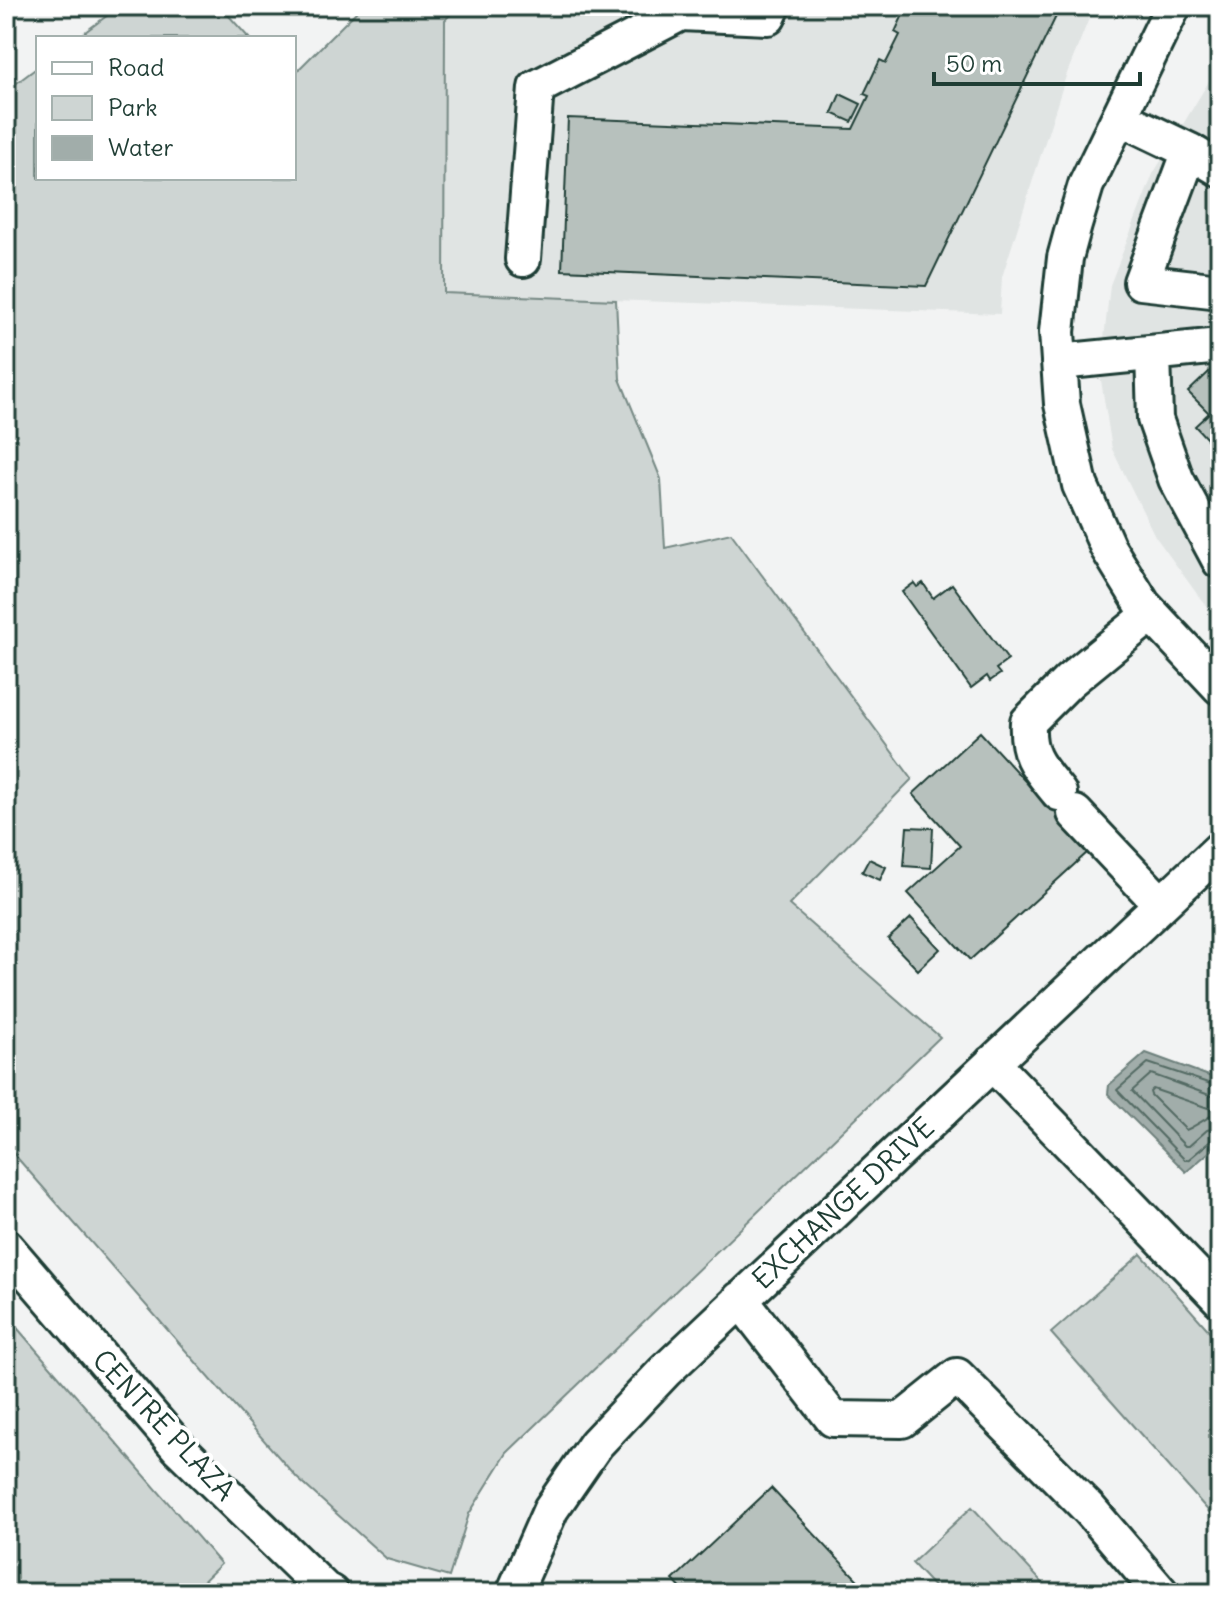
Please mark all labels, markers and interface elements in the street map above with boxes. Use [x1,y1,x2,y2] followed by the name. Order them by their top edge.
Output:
[36,36,296,180] legend
[934,36,1140,86] scale bar
[946,48,1002,78] text: 50 m
[108,52,164,82] text: Road
[108,92,158,122] text: Park
[108,132,173,162] text: Water
[744,1109,942,1297] street label: EXCHANGE DRIVE
[85,1342,243,1508] street label: CENTRE PLAZA

